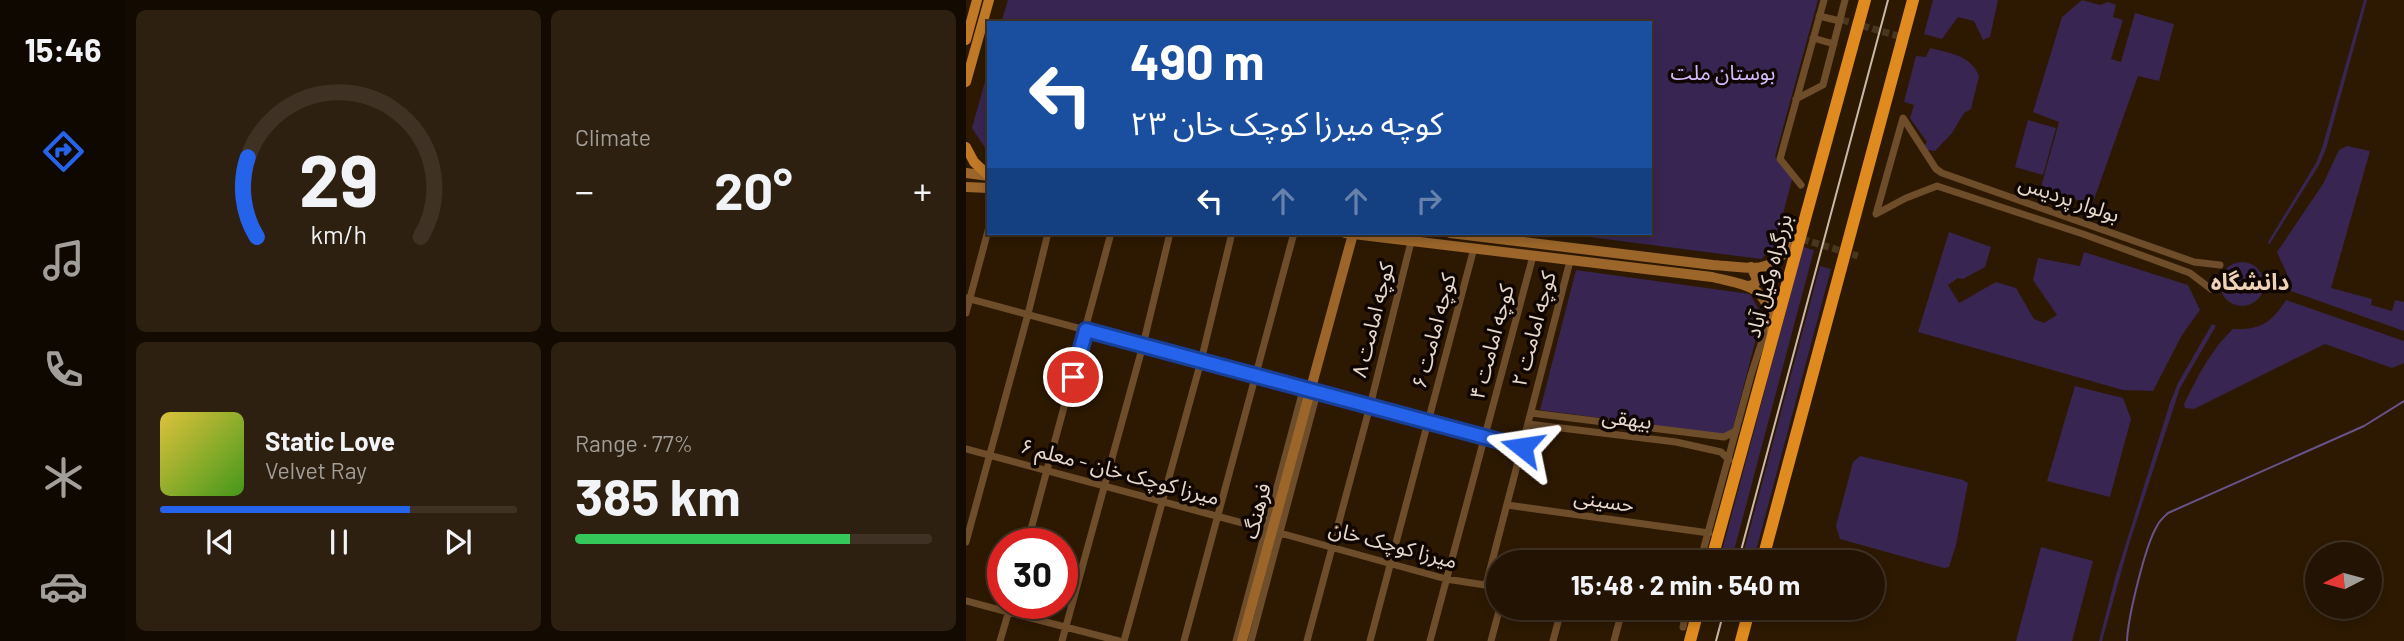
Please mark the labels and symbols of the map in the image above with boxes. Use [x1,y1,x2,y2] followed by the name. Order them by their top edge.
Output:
[1671,59,1775,85] park label: بوستان ملت
[2015,169,2123,229] street label: بولوار پردیس
[1739,211,1797,340] street label: بزرگراه وکیل آباد
[1345,259,1400,380] street label: کوچه امامت ۸
[2211,267,2289,295] district label: دانشگاه
[1505,268,1562,389] street label: کوچه امامت ۲
[1405,270,1462,391] street label: کوچه امامت ۶
[1463,281,1520,402] street label: کوچه امامت ۴
[1043,347,1103,407] pin
[1601,402,1654,434] street label: بیهقی
[1485,410,1559,484] position arrow
[1017,432,1223,513] street label: میرزا کوچک خان - معلم ۶
[1236,480,1276,541] street label: فرهنگ
[1572,483,1636,517] street label: حسینی
[1326,514,1460,575] street label: میرزا کوچک خان
[987,528,1078,619] speed limit sign: 30
[2305,542,2382,620] north arrow

